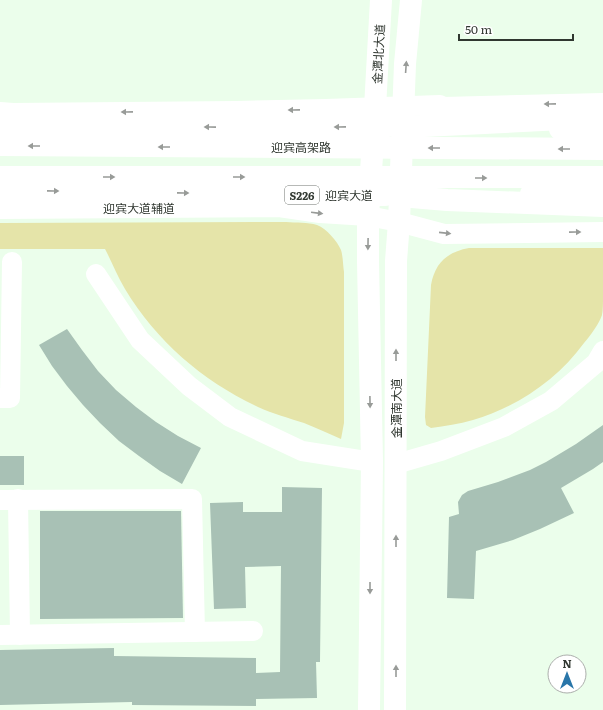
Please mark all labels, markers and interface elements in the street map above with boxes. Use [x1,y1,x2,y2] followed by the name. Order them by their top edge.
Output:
[459,16,573,42] scale bar
[465,20,492,38] text: 50 m
[367,24,389,84] street label: 金潭北大道
[402,61,409,73] one-way arrow
[543,101,556,107] one-way arrow
[287,107,300,113] one-way arrow
[120,109,133,115] one-way arrow
[204,123,216,130] one-way arrow
[333,124,346,130] one-way arrow
[271,138,331,156] street label: 迎宾高架路
[27,143,40,149] one-way arrow
[158,143,170,150] one-way arrow
[427,145,440,151] one-way arrow
[557,146,570,152] one-way arrow
[103,174,116,180] one-way arrow
[233,174,246,180] one-way arrow
[475,175,488,181] one-way arrow
[285,186,319,204] road number: S226
[325,186,373,204] street label: 迎宾大道
[47,188,60,194] one-way arrow
[177,190,190,196] one-way arrow
[103,199,175,217] street label: 迎宾大道辅道
[311,210,323,216] one-way arrow
[569,229,582,235] one-way arrow
[439,230,451,236] one-way arrow
[365,238,371,251] one-way arrow
[393,348,399,361] one-way arrow
[387,378,405,438] street label: 金潭南大道
[367,396,373,409] one-way arrow
[393,534,399,547] one-way arrow
[367,582,374,594] one-way arrow
[547,654,587,694] north arrow
[562,655,572,671] text: N
[393,664,399,677] one-way arrow

